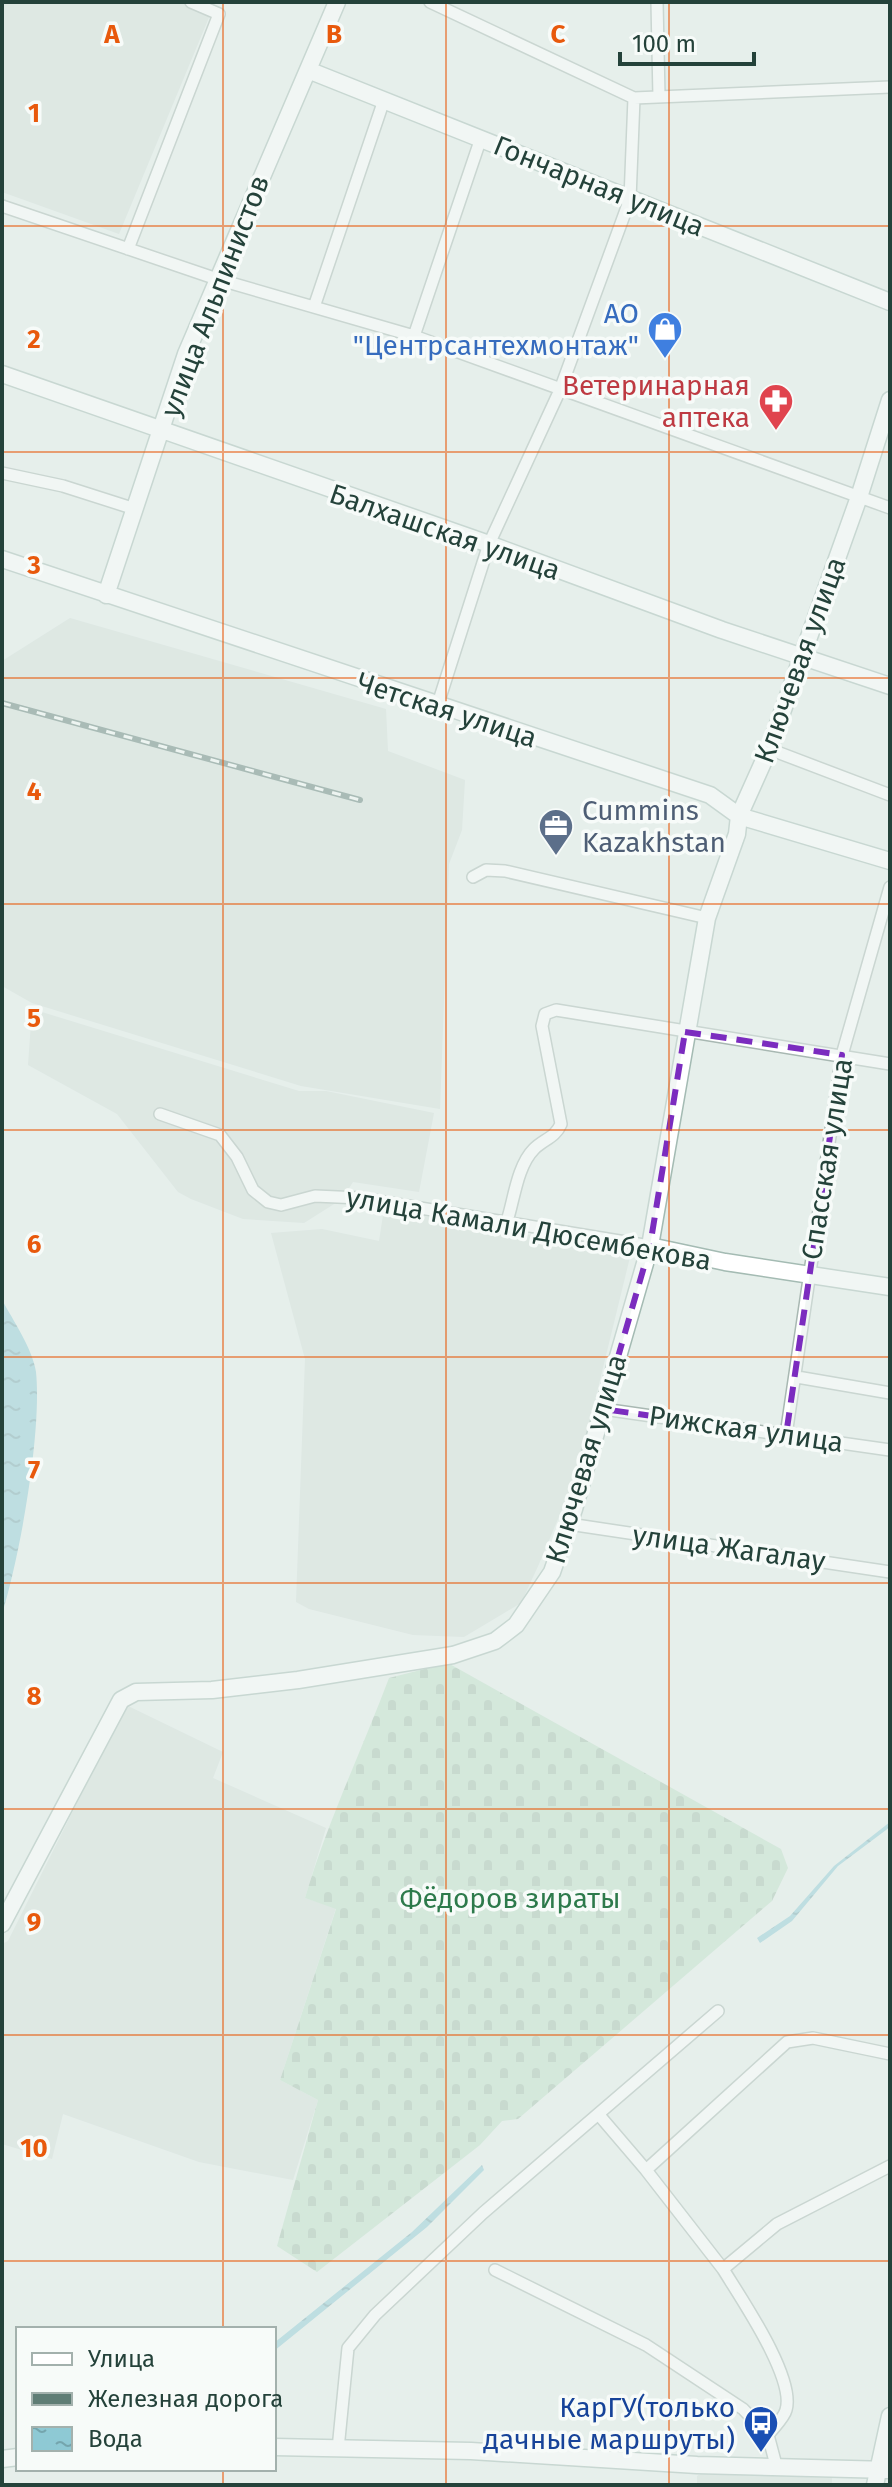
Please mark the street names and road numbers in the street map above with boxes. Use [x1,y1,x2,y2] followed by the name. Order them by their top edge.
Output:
[489,129,709,243] street label: Гончарная улица
[154,170,276,422] street label: улица Альпинистов
[325,477,565,587] street label: Балхашская улица
[747,552,853,768] street label: Ключевая улица
[353,665,541,755] street label: Четская улица
[795,1056,859,1262] street label: Спасская улица
[344,1181,714,1277] street label: улица Камали Дюсембекова
[539,1350,633,1568] street label: Ключевая улица
[647,1399,845,1459] street label: Рижская улица
[631,1518,828,1578] street label: улица Жагалау

